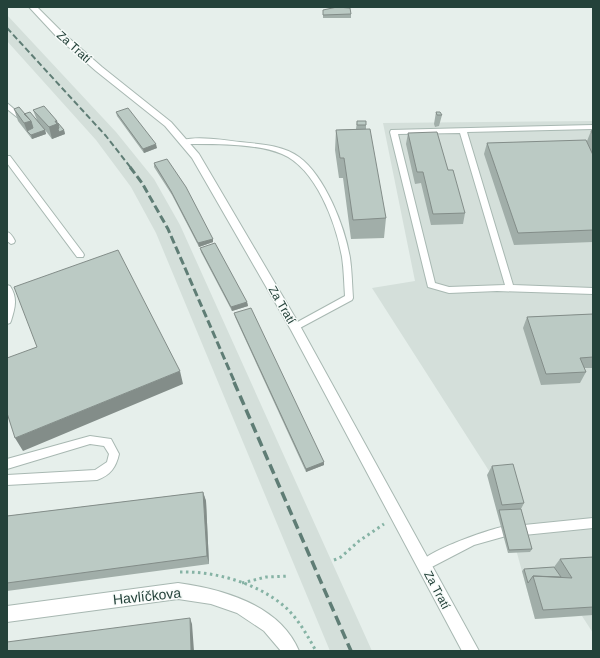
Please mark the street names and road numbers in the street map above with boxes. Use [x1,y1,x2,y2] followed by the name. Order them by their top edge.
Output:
[54,28,95,66] street label: Za Tratí
[266,284,299,327] street label: Za Tratí
[421,568,453,612] street label: Za Tratí
[112,584,182,608] street label: Havlíčkova

